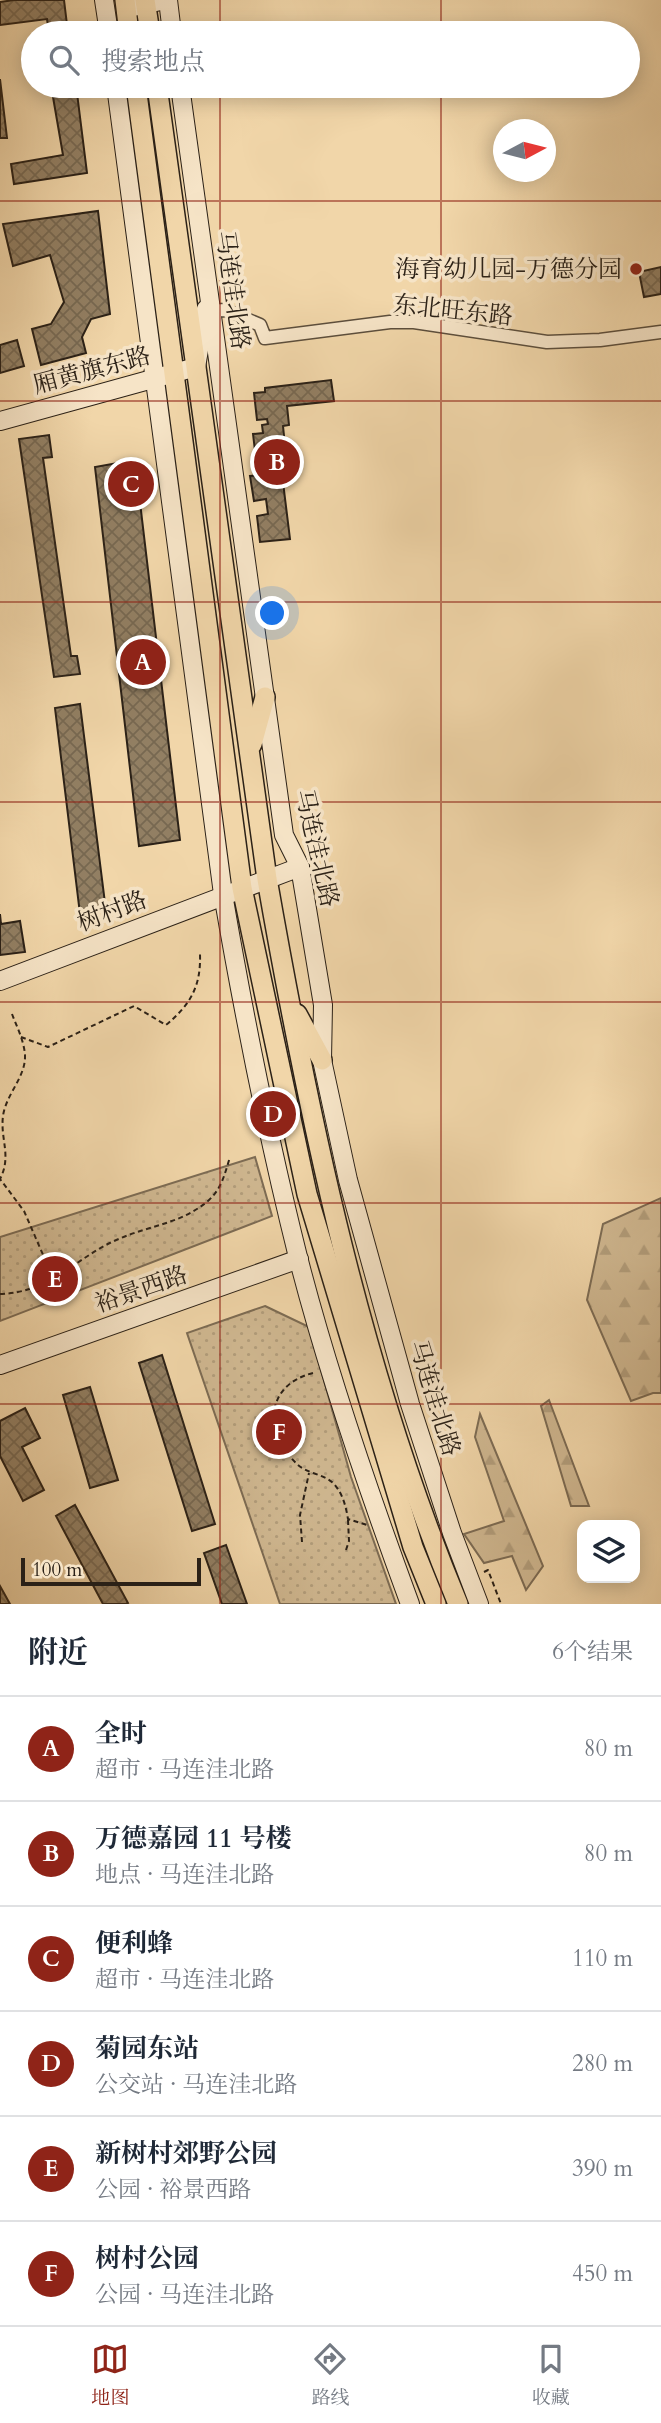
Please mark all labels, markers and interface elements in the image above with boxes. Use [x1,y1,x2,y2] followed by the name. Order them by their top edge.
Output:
[21,21,640,98] search box
[45,41,83,79] icon: search
[101,44,205,79] text: 搜索地点
[493,119,556,182] north arrow
[208,228,257,352] street label: 马连洼北路
[395,253,622,286] place label: 海育幼儿园-万德分园
[628,261,644,277] marker: 海育幼儿园-万德分园
[392,288,514,333] street label: 东北旺东路
[30,339,154,402] street label: 厢黄旗东路
[254,436,300,488] pin: B
[108,458,154,510] pin: C
[255,596,289,630] your location
[120,636,166,688] pin: A
[287,786,346,910] street label: 马连洼北路
[73,883,152,940] street label: 树村路
[250,1088,296,1140] pin: D
[32,1253,78,1305] pin: E
[90,1258,192,1321] street label: 裕景西路
[401,1336,468,1460] street label: 马连洼北路
[256,1406,302,1458] pin: F
[577,1520,640,1583] map controls
[577,1520,640,1583] button: layers
[21,1555,201,1587] scale bar
[32,1557,82,1583] text: 100 m
[28,1632,88,1673] text: 附近
[552,1636,633,1667] text: 6个结果
[95,1716,147,1751] text: 全时
[42,1733,60,1764] text: A
[584,1733,633,1764] text: 80 m
[95,1754,274,1785] text: 超市 · 马连洼北路
[95,1821,292,1856] text: 万德嘉园 11 号楼
[43,1838,59,1869] text: B
[584,1838,633,1869] text: 80 m
[95,1859,274,1890] text: 地点 · 马连洼北路
[95,1926,173,1961] text: 便利蜂
[42,1943,60,1974] text: C
[572,1943,633,1974] text: 110 m
[95,1964,274,1995] text: 超市 · 马连洼北路
[95,2031,199,2066] text: 菊园东站
[41,2048,61,2079] text: D
[572,2048,633,2079] text: 280 m
[95,2069,297,2100] text: 公交站 · 马连洼北路
[95,2136,277,2171] text: 新树村郊野公园
[44,2153,58,2184] text: E
[572,2153,633,2184] text: 390 m
[95,2174,251,2205] text: 公园 · 裕景西路
[95,2241,199,2276] text: 树村公园
[44,2258,58,2289] text: F
[572,2258,633,2289] text: 450 m
[95,2279,274,2310] text: 公园 · 马连洼北路
[91,2340,129,2411] tab: 地图
[311,2340,350,2411] tab: 路线
[532,2340,570,2411] tab: 收藏

